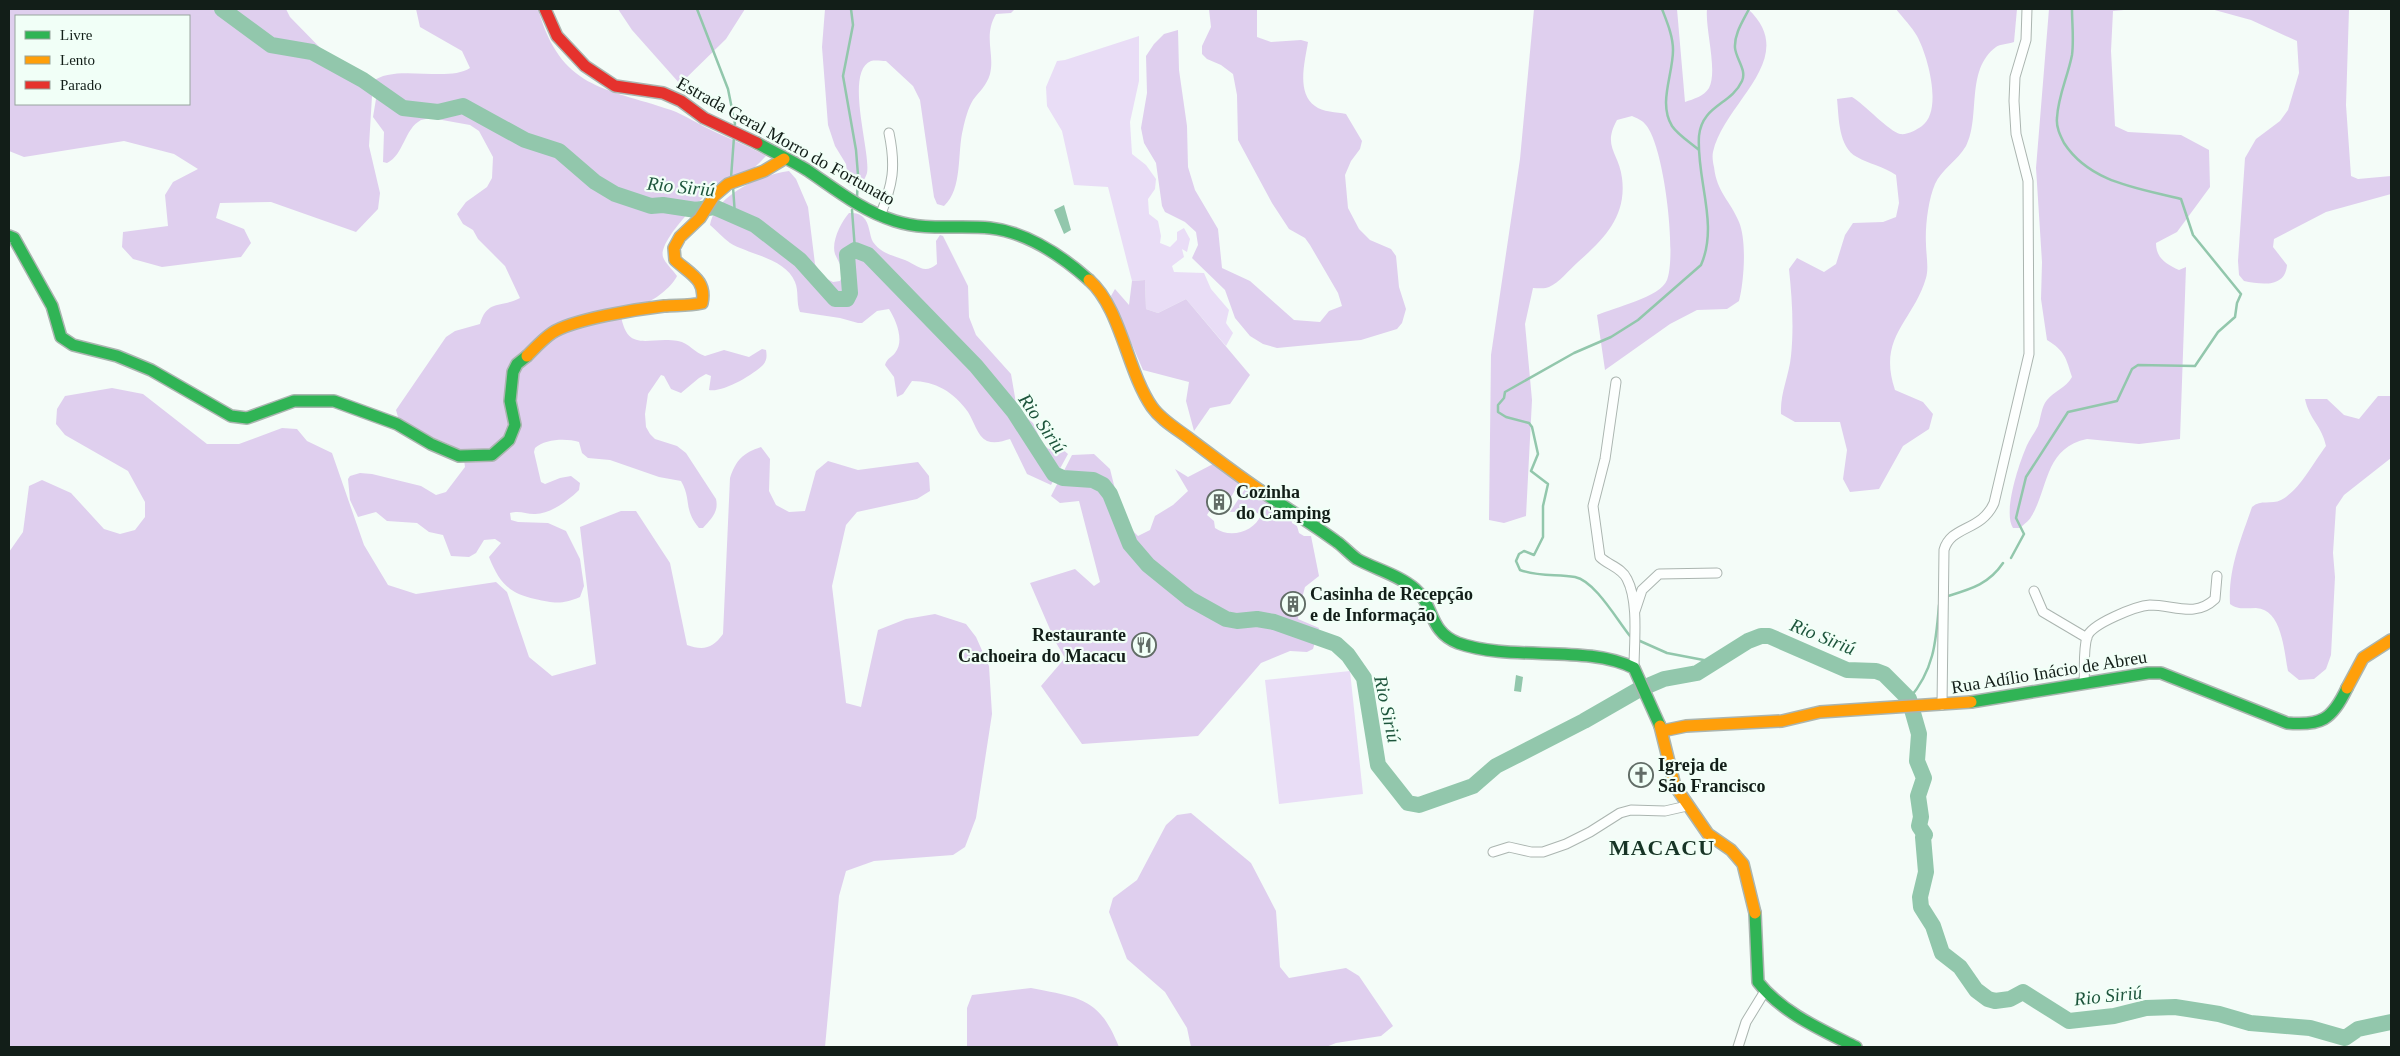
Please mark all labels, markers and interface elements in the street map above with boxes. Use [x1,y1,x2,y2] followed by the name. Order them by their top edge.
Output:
[15,15,190,105] legend
[60,27,93,43] text: Livre
[60,52,95,68] text: Lento
[674,73,898,209] street label: Estrada Geral Morro do Fortunato
[60,77,102,93] text: Parado
[645,172,716,200] water label: Rio Siriú
[1014,389,1071,457] water label: Rio Siriú
[1236,482,1331,523] place label: Cozinha do Camping
[1206,489,1232,515] building icon: Cozinha do Camping
[1310,584,1473,625] place label: Casinha de Recepção e de Informação
[1280,591,1306,617] building icon: Casinha de Recepção e de Informação
[1786,614,1858,659] water label: Rio Siriú
[958,625,1126,666] place label: Restaurante Cachoeira do Macacu
[1131,632,1157,658] restaurant icon: Restaurante Cachoeira do Macacu
[1950,647,2148,697] street label: Rua Adílio Inácio de Abreu
[1370,673,1405,745] water label: Rio Siriú
[1658,755,1766,796] place label: Igreja de São Francisco
[1628,762,1654,788] church icon: Igreja de São Francisco
[1609,835,1715,860] district label: MACACU
[2072,981,2143,1010] water label: Rio Siriú

